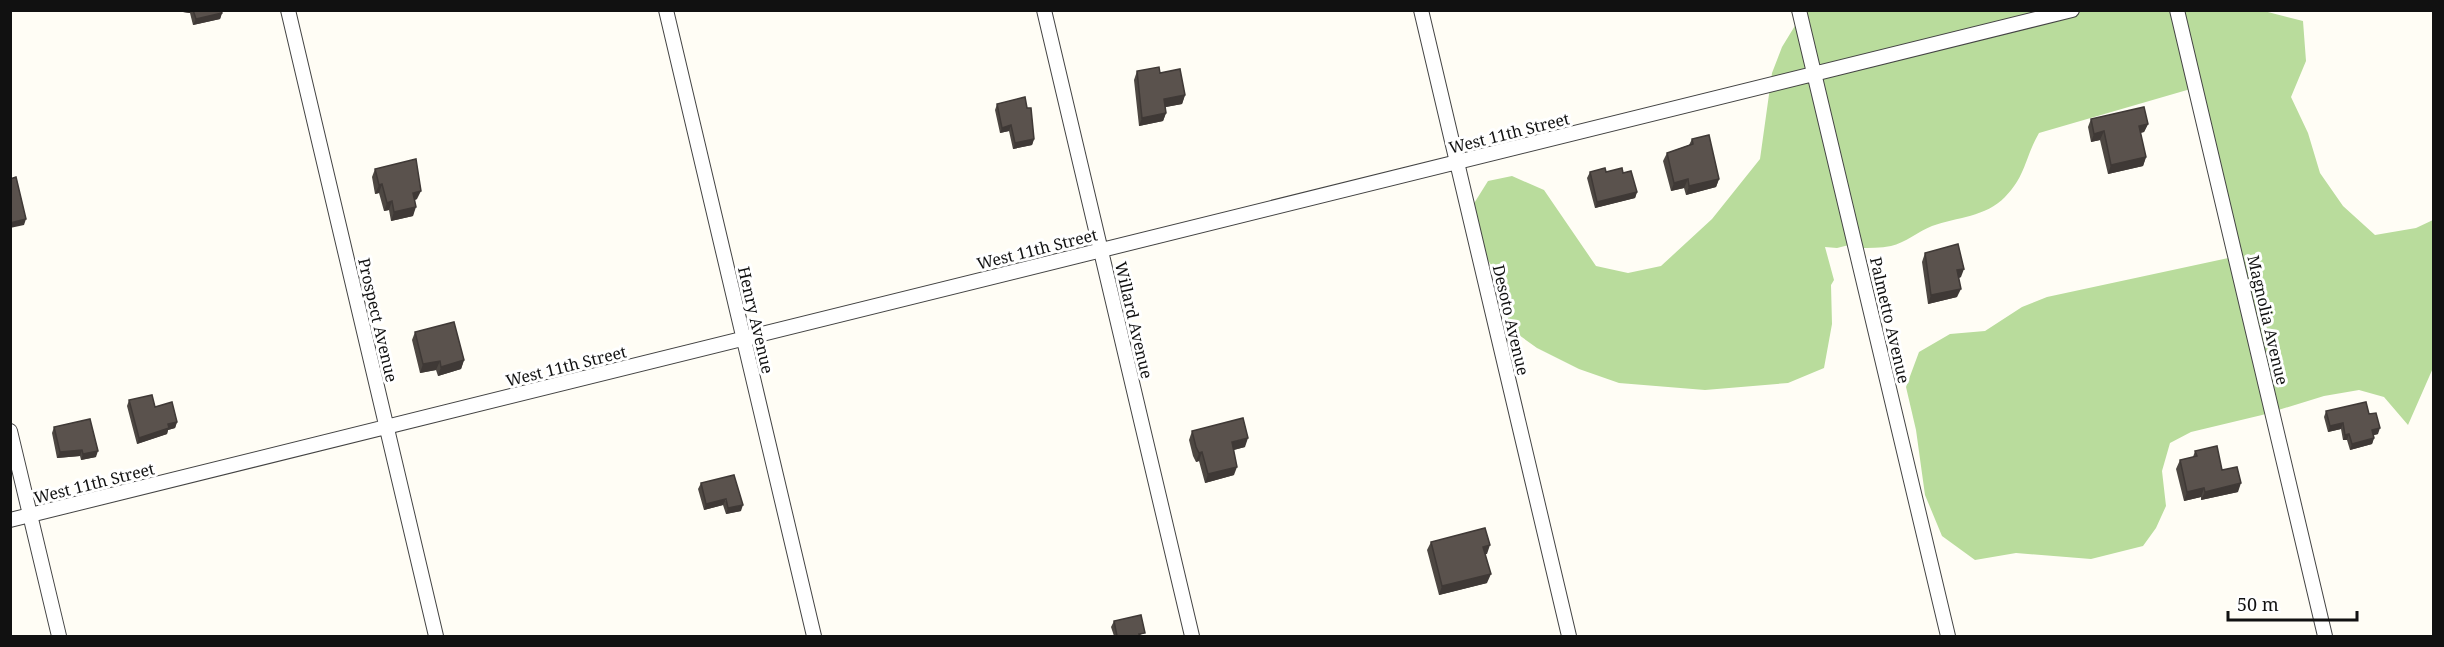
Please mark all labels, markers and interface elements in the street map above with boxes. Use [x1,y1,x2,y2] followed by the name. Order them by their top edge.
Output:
[1446,107,1572,159] street label: West 11th Street
[974,223,1100,275] street label: West 11th Street
[2242,253,2294,387] street label: Magnolia Avenue
[1865,255,1915,385] street label: Palmetto Avenue
[353,256,403,384] street label: Prospect Avenue
[1110,259,1158,381] street label: Willard Avenue
[1488,263,1534,377] street label: Desoto Avenue
[733,264,779,376] street label: Henry Avenue
[503,340,629,392] street label: West 11th Street
[31,457,157,509] street label: West 11th Street
[2228,584,2357,622] scale bar
[2237,592,2279,616] text: 50 m

